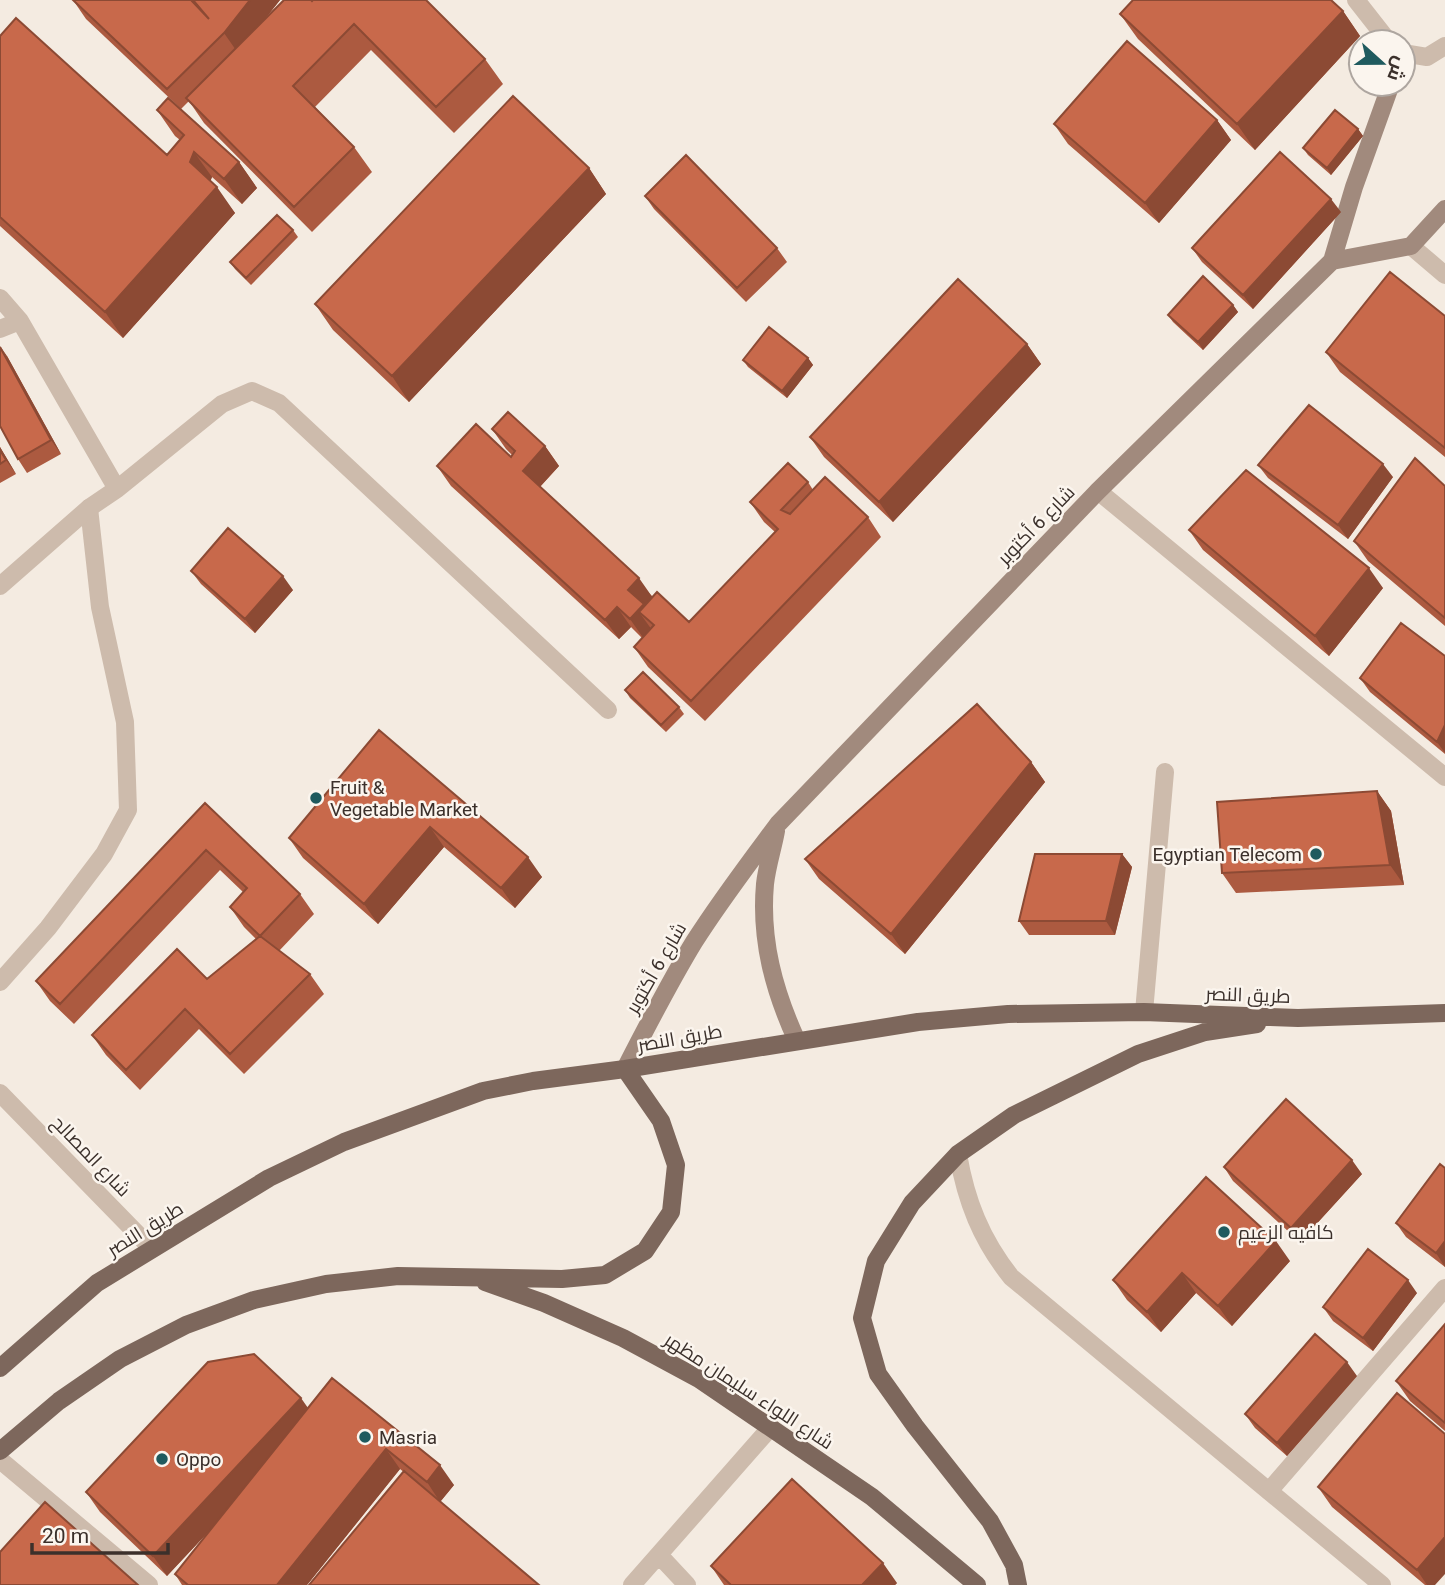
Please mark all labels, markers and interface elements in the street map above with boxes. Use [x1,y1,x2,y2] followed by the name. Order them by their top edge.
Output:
[1347,28,1417,98] north arrow
[1382,53,1413,84] text: ش
[992,481,1081,572] street label: شارع 6 أكتوبر
[330,776,478,821] place label: Fruit & Vegetable Market
[308,790,324,806] marker: Fruit & Vegetable Market
[1152,843,1302,866] place label: Egyptian Telecom
[1308,846,1324,862] marker: Egyptian Telecom
[620,918,693,1019] street label: شارع 6 أكتوبر
[1204,982,1291,1009] street label: طريق النصر
[635,1019,724,1058] street label: طريق النصر
[45,1111,135,1203] street label: شارع المصالح
[102,1197,188,1263] street label: طريق النصر
[1238,1221,1334,1246] place label: كافيه الزعيم
[1216,1224,1232,1240] marker: كافيه الزعيم
[658,1327,838,1456] street label: شارع اللواء سليمان مظهر
[379,1426,437,1449] place label: Masria
[357,1429,373,1445] marker: Masria
[176,1448,221,1471] place label: Oppo
[154,1451,170,1467] marker: Oppo
[32,1512,168,1556] scale bar
[42,1524,89,1548] text: 20 m

